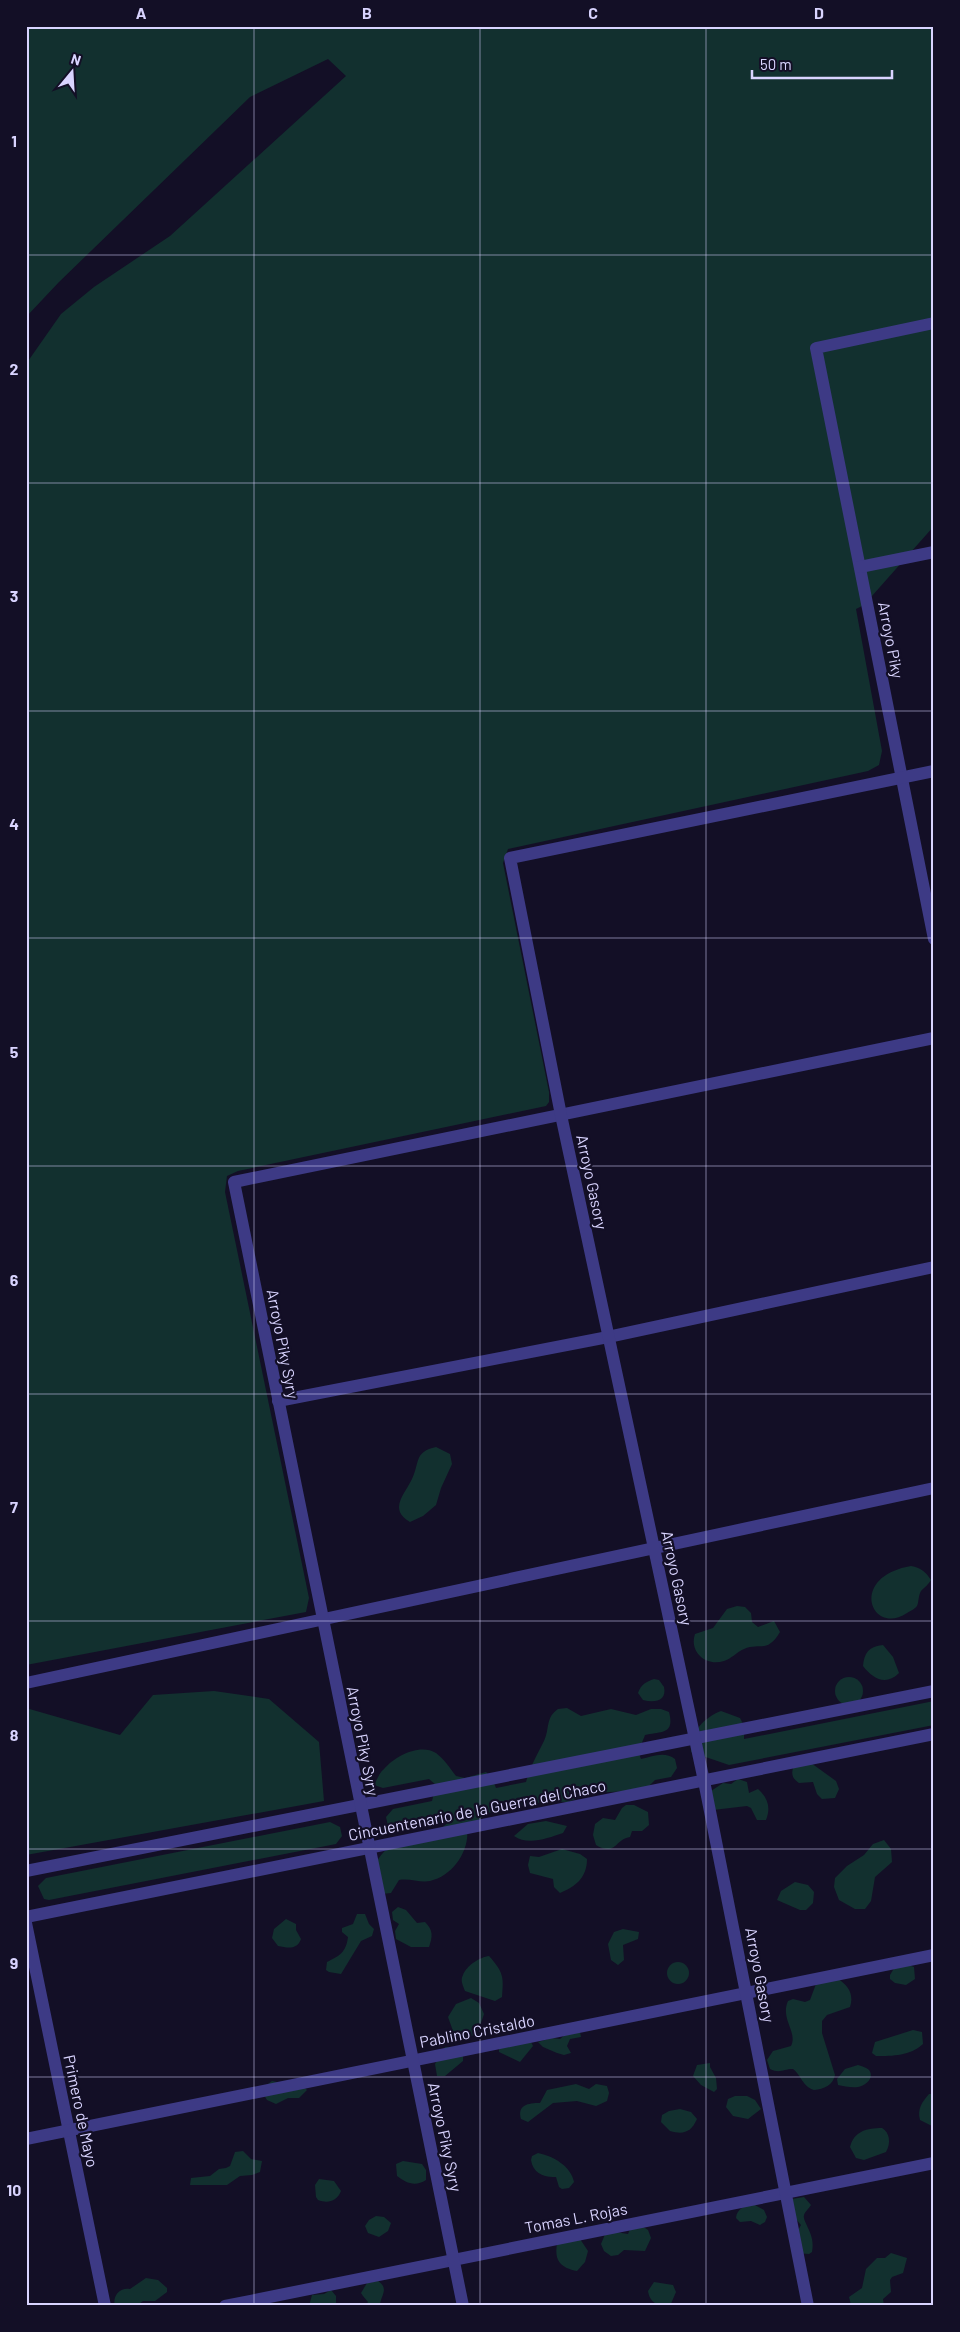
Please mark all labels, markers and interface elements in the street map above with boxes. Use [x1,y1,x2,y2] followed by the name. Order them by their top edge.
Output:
[136,3,147,22] text: A
[362,3,372,22] text: B
[588,3,598,22] text: C
[814,3,824,22] text: D
[48,48,98,98] north arrow
[752,48,892,80] scale bar
[69,50,83,69] text: N
[760,55,792,73] text: 50 m
[11,131,17,150] text: 1
[10,359,19,378] text: 2
[10,586,18,605] text: 3
[875,600,908,680] street label: Arroyo Piky
[9,814,19,833] text: 4
[10,1042,19,1061] text: 5
[573,1133,612,1232] street label: Arroyo Gasory
[10,1270,19,1289] text: 6
[264,1288,304,1401] street label: Arroyo Piky Syry
[10,1497,18,1516] text: 7
[658,1529,697,1628] street label: Arroyo Gasory
[344,1685,384,1798] street label: Arroyo Piky Syry
[10,1725,19,1744] text: 8
[346,1775,607,1844] street label: Cincuentenario de la Guerra del Chaco
[742,1926,779,2025] street label: Arroyo Gasory
[10,1953,18,1972] text: 9
[418,2010,536,2051] street label: Pablino Cristaldo
[60,2053,103,2169] street label: Primero de Mayo
[425,2081,466,2194] street label: Arroyo Piky Syry
[7,2180,21,2199] text: 10
[523,2198,629,2237] street label: Tomas L. Rojas

